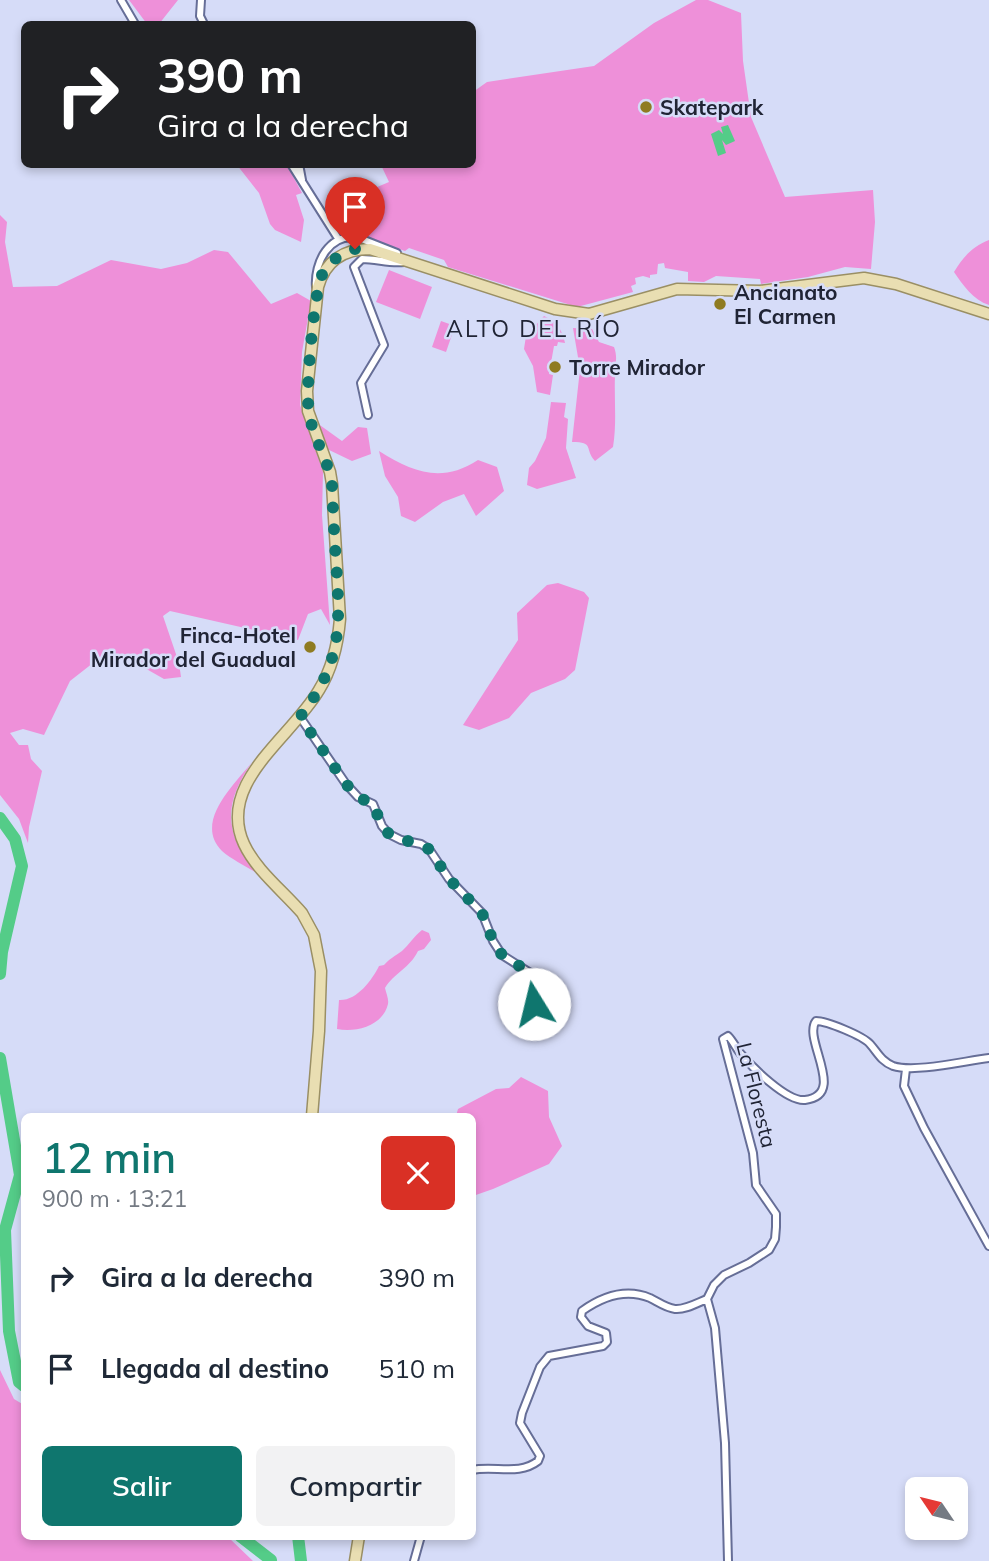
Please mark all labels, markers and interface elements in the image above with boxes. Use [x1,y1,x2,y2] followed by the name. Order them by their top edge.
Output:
[157,44,303,105] text: 390 m
[42,49,133,140] icon: right
[660,94,764,120] place label: Skatepark
[638,99,654,115] marker: Skatepark
[157,105,409,145] text: Gira a la derecha
[325,177,385,249] pin
[336,188,374,226] icon: arrive
[734,279,837,329] place label: Ancianato El Carmen
[712,296,728,312] marker: Ancianato El Carmen
[446,314,622,343] district label: ALTO DEL RÍO
[569,354,706,380] place label: Torre Mirador
[547,359,563,375] marker: Torre Mirador
[91,622,296,672] place label: Finca-Hotel Mirador del Guadual
[302,639,318,655] marker: Finca-Hotel Mirador del Guadual
[497,967,571,1041] position arrow
[731,1040,783,1150] street label: La Floresta
[42,1131,176,1184] text: 12 min
[381,1136,455,1210] button: close
[42,1184,187,1213] text: 900 m · 13:21
[42,1259,80,1297] icon: right
[101,1261,313,1294] text: Gira a la derecha
[379,1261,455,1294] text: 390 m
[42,1350,80,1388] icon: arrive
[101,1352,329,1385] text: Llegada al destino
[379,1352,455,1385] text: 510 m
[42,1446,242,1526] button: Salir
[256,1446,455,1526] button: Compartir
[905,1477,968,1540] north arrow
[905,1477,968,1540] map controls

